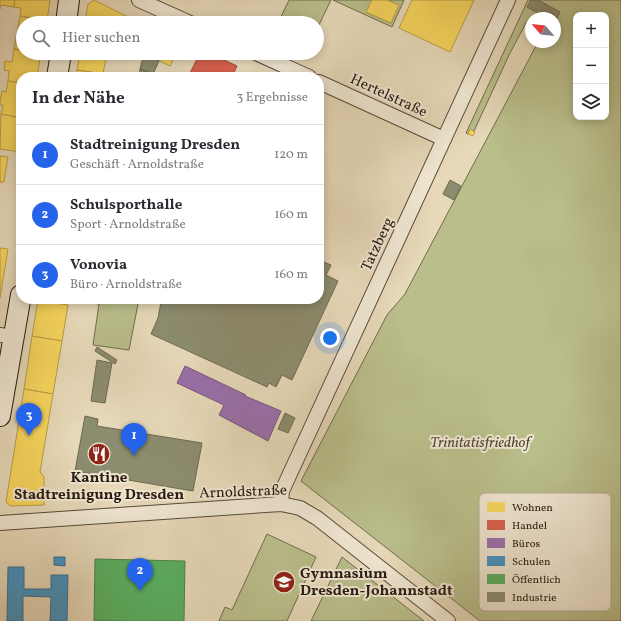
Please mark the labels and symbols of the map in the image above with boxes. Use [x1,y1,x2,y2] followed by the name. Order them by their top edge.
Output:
[525,12,561,48] north arrow
[346,69,430,123] street label: Hertelstraße
[357,214,400,275] street label: Tatzberg
[320,328,340,348] your location
[16,403,42,436] pin: 3
[121,423,147,456] pin: 1
[430,433,532,454] park label: Trinitatisfriedhof
[86,441,112,467] restaurant icon: Kantine Stadtreinigung Dresden
[14,468,184,506] place label: Kantine Stadtreinigung Dresden
[199,480,287,505] street label: Arnoldstraße
[479,493,611,611] legend
[512,501,553,516] text: Wohnen
[512,519,547,534] text: Handel
[512,537,541,552] text: Büros
[512,555,551,570] text: Schulen
[127,558,153,591] pin: 2
[300,564,453,602] place label: Gymnasium Dresden-Johannstadt
[271,569,297,595] school or university icon: Gymnasium Dresden-Johannstadt
[512,573,561,588] text: Öffentlich
[512,591,557,606] text: Industrie

